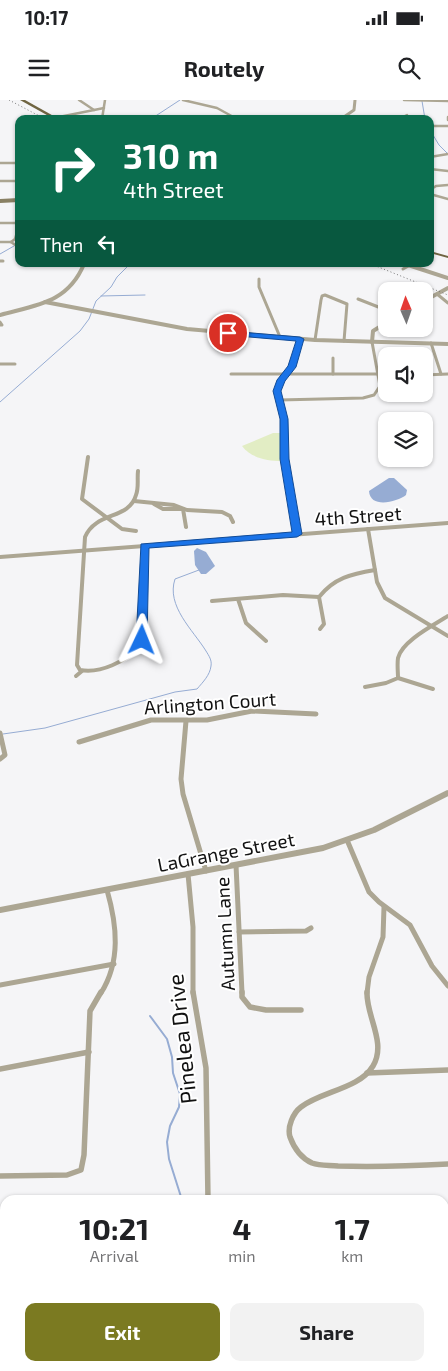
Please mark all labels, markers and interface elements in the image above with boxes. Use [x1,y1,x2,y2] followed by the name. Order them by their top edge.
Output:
[25,6,68,29] text: 10:17
[25,54,53,82] icon: menu
[395,54,423,82] icon: search
[184,55,264,81] text: Routely
[123,134,218,176] text: 310 m
[40,135,105,200] icon: right
[123,176,224,202] text: 4th Street
[93,230,121,258] icon: left
[40,233,83,256] text: Then
[378,282,432,338] north arrow
[378,282,433,467] map controls
[207,312,249,354] pin
[214,319,242,347] icon: arrive
[378,347,433,402] button: sound
[378,412,433,467] button: layers
[314,501,402,530] street label: 4th Street
[115,613,167,665] position arrow
[143,686,277,719] street label: Arlington Court
[155,827,296,876] street label: LaGrange Street
[210,876,239,992] street label: Autumn Lane
[161,973,201,1105] street label: Pinelea Drive
[79,1210,149,1246] text: 10:21
[232,1210,251,1246] text: 4
[335,1210,370,1246] text: 1.7
[90,1246,138,1265] text: Arrival
[228,1246,256,1265] text: min
[341,1246,363,1265] text: km
[25,1303,220,1361] button: Exit
[230,1303,424,1361] button: Share

